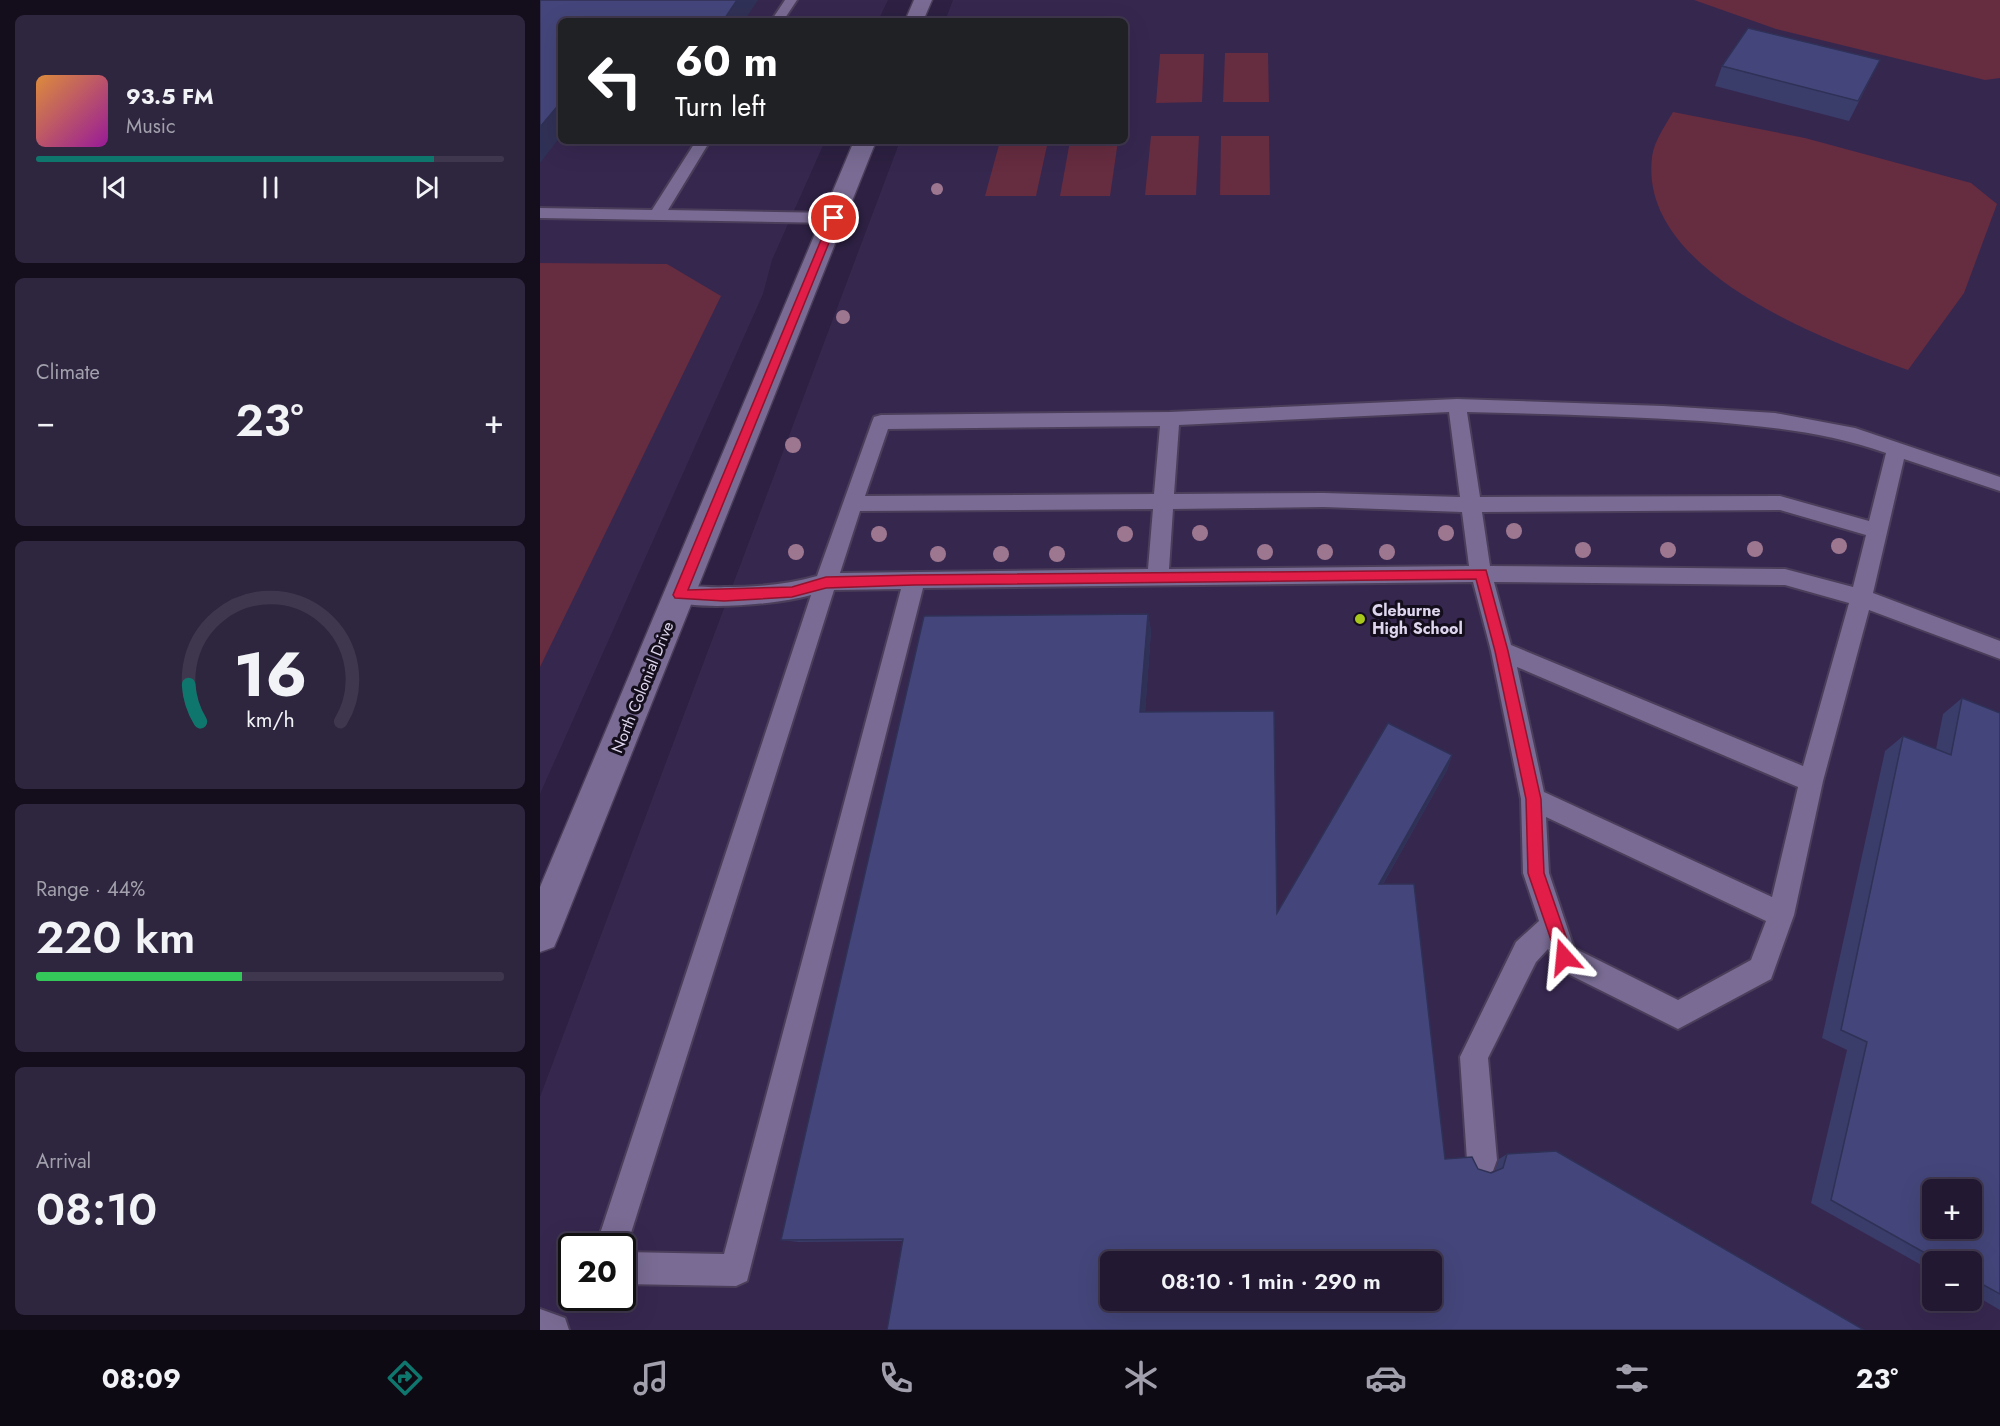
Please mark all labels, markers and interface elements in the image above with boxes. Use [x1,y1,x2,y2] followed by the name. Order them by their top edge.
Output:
[675,31,778,92] text: 60 m
[576,42,654,120] icon: left
[126,80,214,112] text: 93.5 FM
[675,87,765,126] text: Turn left
[126,112,176,141] text: Music
[98,171,131,204] icon: previous
[254,171,287,204] icon: pause
[410,171,443,204] icon: next
[808,192,859,243] pin
[817,201,850,234] icon: arrive
[36,358,100,387] text: Climate
[235,388,304,453] text: 23°
[36,398,55,445] text: −
[484,398,504,445] text: +
[1372,599,1463,640] place label: Cleburne High School
[1353,612,1367,626] marker: Cleburne High School
[606,618,679,756] street label: North Colonial Drive
[233,629,307,719] text: 16
[246,704,294,735] text: km/h
[36,875,145,904] text: Range · 44%
[36,905,195,970] text: 220 km
[1532,925,1596,989] position arrow
[36,1147,91,1176] text: Arrival
[36,1177,157,1242] text: 08:10
[1922,1179,1982,1311] map controls
[1922,1179,1982,1239] button: +
[558,1233,636,1311] speed limit sign: 20
[1922,1251,1982,1311] button: −
[1161,1265,1381,1297] text: 08:10 · 1 min · 290 m
[384,1357,426,1399] icon: directions
[630,1357,672,1399] icon: music
[875,1357,917,1399] icon: phone
[1120,1357,1162,1399] icon: climate
[1365,1357,1407,1399] icon: car
[1611,1357,1653,1399] icon: filters
[102,1359,181,1398] text: 08:09
[1856,1359,1898,1398] text: 23°

